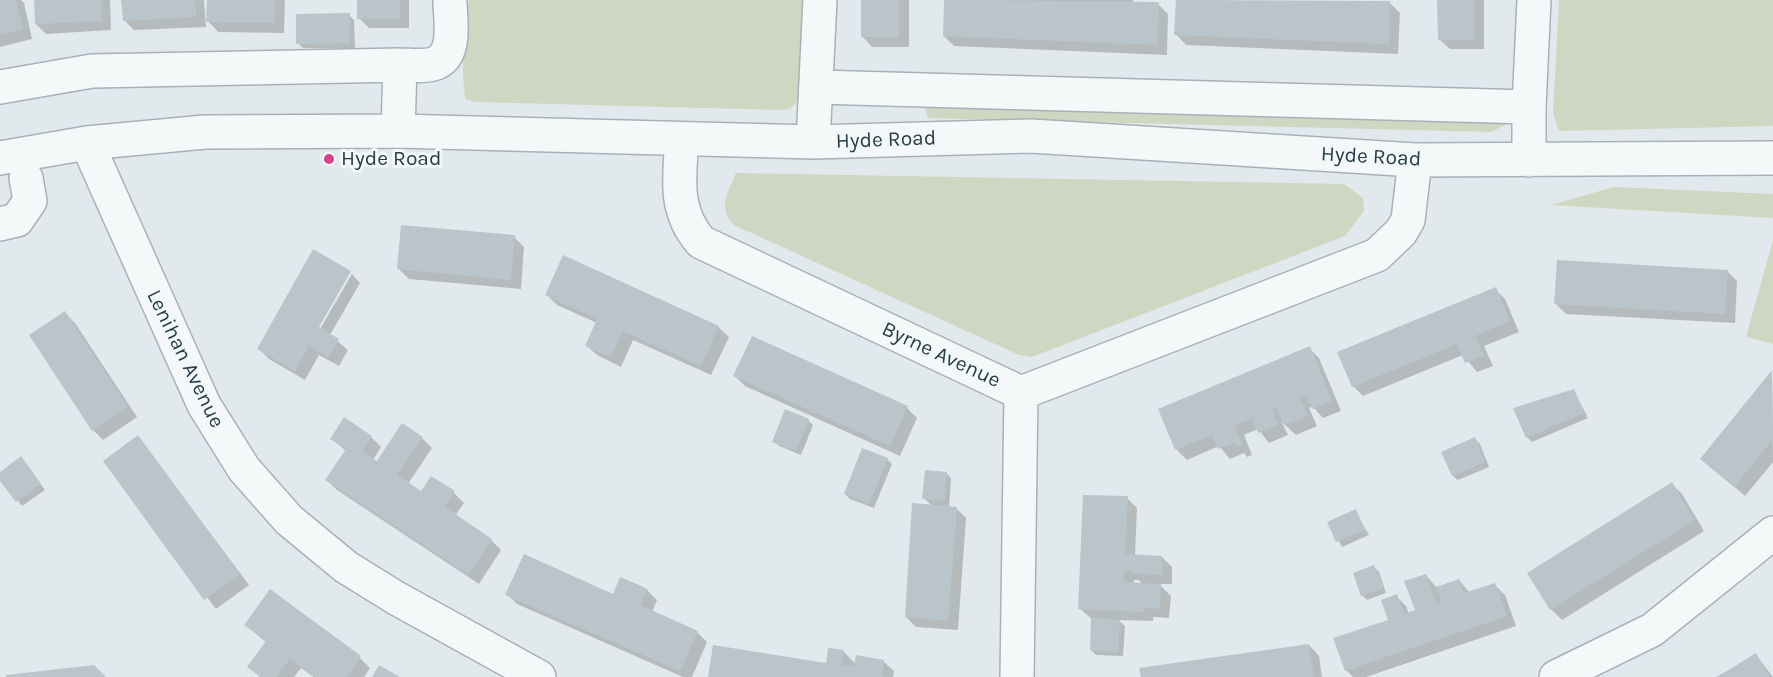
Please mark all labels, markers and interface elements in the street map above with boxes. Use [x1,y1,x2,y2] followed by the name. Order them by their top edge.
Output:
[835,126,937,154] street label: Hyde Road
[1320,142,1422,172] street label: Hyde Road
[341,146,441,172] place label: Hyde Road
[322,152,336,166] marker: Hyde Road
[141,286,229,432] street label: Lenihan Avenue
[878,317,1004,393] street label: Byrne Avenue

